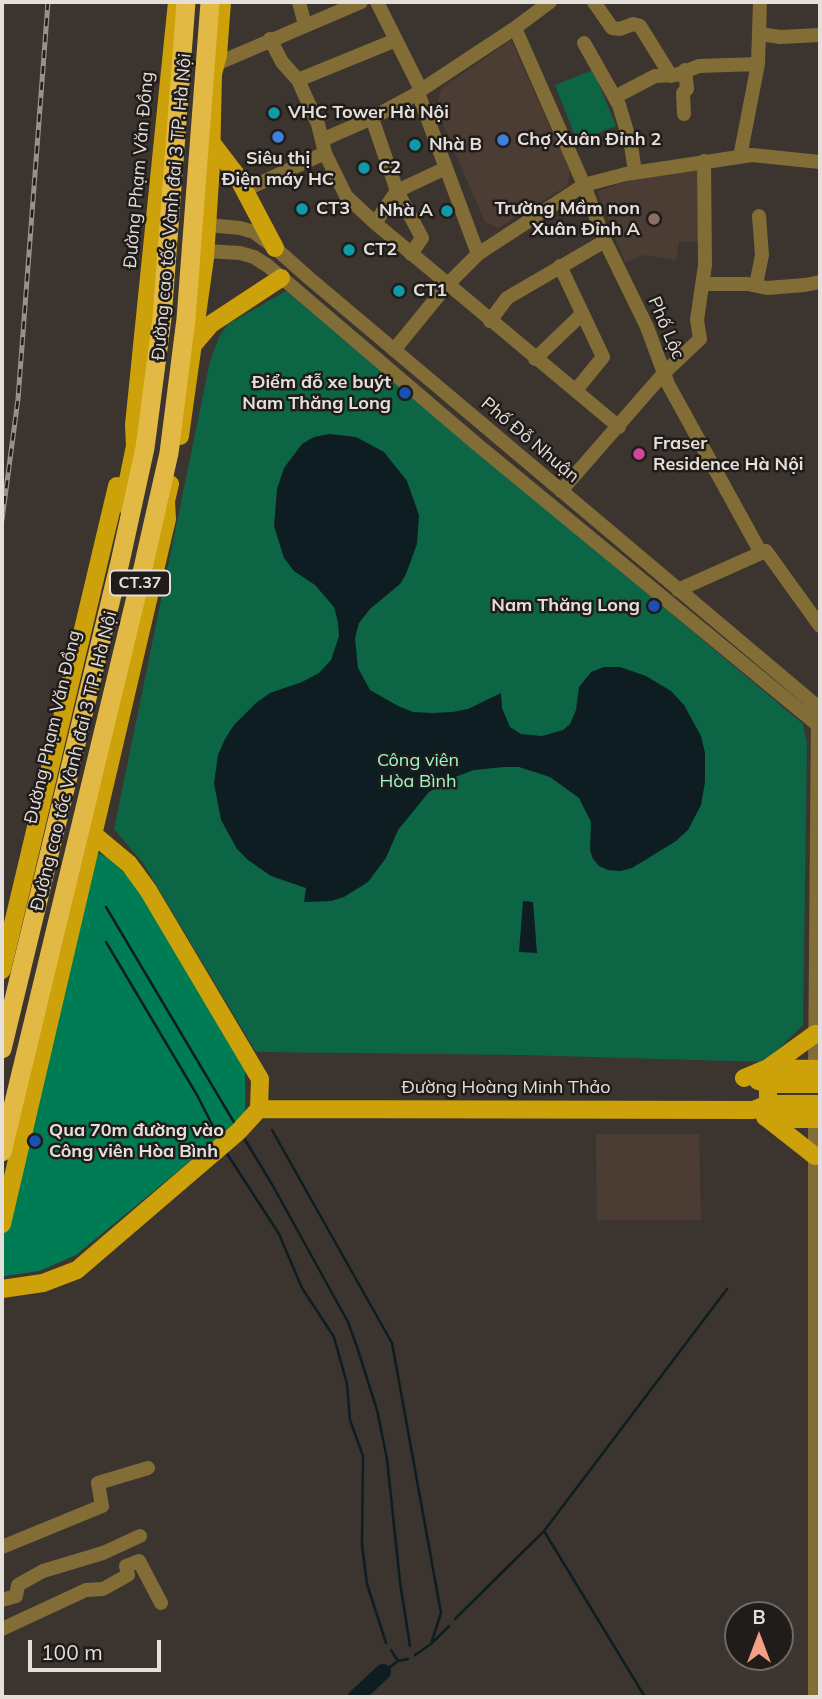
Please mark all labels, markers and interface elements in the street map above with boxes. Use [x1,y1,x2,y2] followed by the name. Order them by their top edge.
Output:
[148,53,196,361] street label: Đường cao tốc Vành đai 3 TP. Hà Nội
[120,71,158,269] street label: Đường Phạm Văn Đồng
[288,102,449,124] place label: VHC Tower Hà Nội
[266,105,282,121] marker: VHC Tower Hà Nội
[270,129,286,145] marker: Siêu thị Điện máy HC
[517,129,661,151] place label: Chợ Xuân Đỉnh 2
[495,132,511,148] marker: Chợ Xuân Đỉnh 2
[429,134,482,156] place label: Nhà B
[407,137,423,153] marker: Nhà B
[222,148,334,190] place label: Siêu thị Điện máy HC
[378,157,401,179] place label: C2
[356,160,372,176] marker: C2
[316,198,350,220] place label: CT3
[495,198,640,241] place label: Trường Mầm non Xuân Đỉnh A
[379,200,433,222] place label: Nhà A
[294,201,310,217] marker: CT3
[439,203,455,219] marker: Nhà A
[646,211,662,227] marker: Trường Mầm non Xuân Đỉnh A
[363,239,397,261] place label: CT2
[341,242,357,258] marker: CT2
[413,280,447,302] place label: CT1
[391,283,407,299] marker: CT1
[643,293,689,363] street label: Phố Lộc
[242,372,391,414] place label: Điểm đỗ xe buýt Nam Thăng Long
[397,385,413,401] marker: Điểm đỗ xe buýt Nam Thăng Long
[477,393,583,487] street label: Phố Đỗ Nhuận
[653,433,804,476] place label: Fraser Residence Hà Nội
[631,446,647,462] marker: Fraser Residence Hà Nội
[110,570,170,596] road number: CT.37
[491,595,640,617] place label: Nam Thăng Long
[646,598,662,614] marker: Nam Thăng Long
[26,609,122,913] street label: Đường cao tốc Vành đai 3 TP. Hà Nội
[20,628,86,826] street label: Đường Phạm Văn Đồng
[377,750,459,792] park label: Công viên Hòa Bình
[401,1077,611,1099] street label: Đường Hoàng Minh Thảo
[49,1120,224,1162] place label: Qua 70m đường vào Công viên Hòa Bình
[27,1133,43,1149] marker: Qua 70m đường vào Công viên Hòa Bình
[724,1601,794,1671] north arrow
[752,1605,766,1629] text: B
[32,1626,164,1670] scale bar
[41,1639,103,1665] text: 100 m

